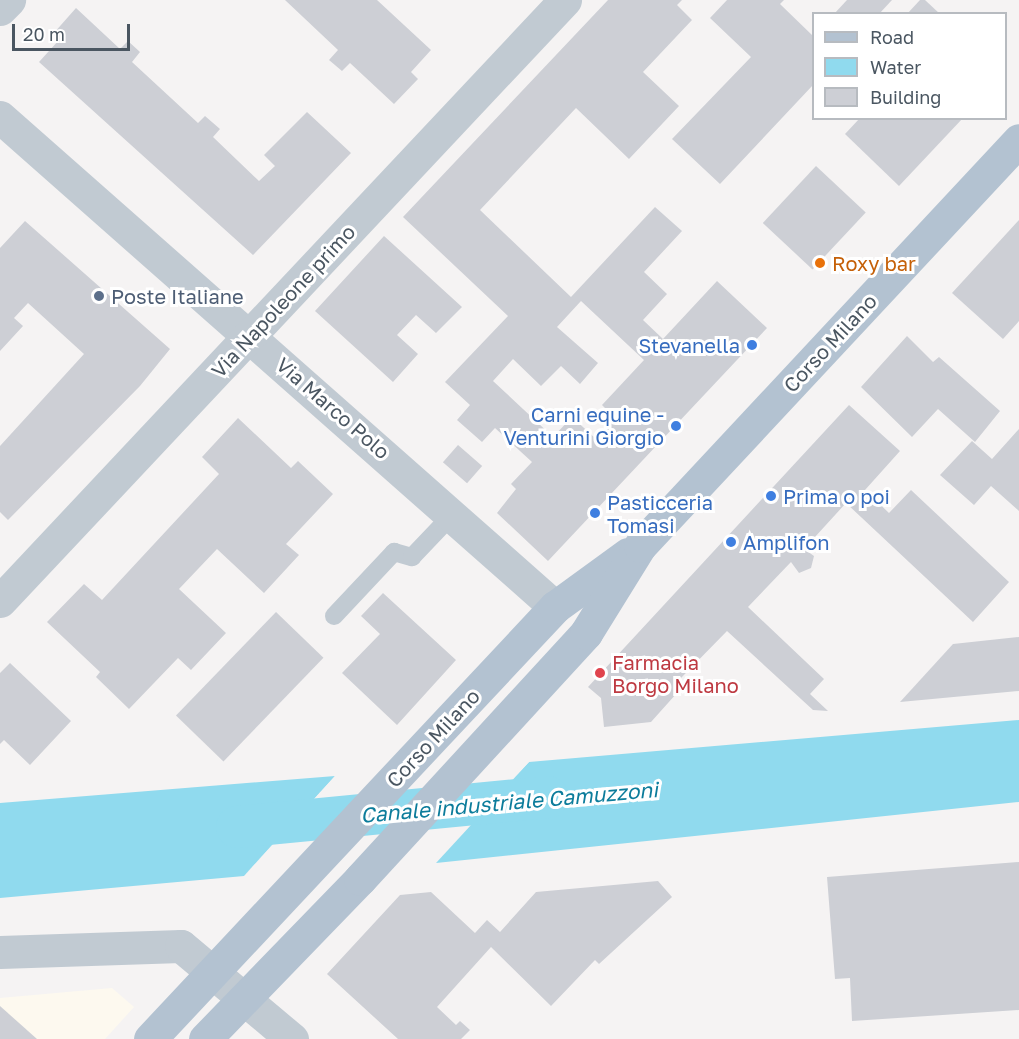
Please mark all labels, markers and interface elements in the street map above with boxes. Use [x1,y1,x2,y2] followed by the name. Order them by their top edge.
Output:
[15,12,134,50] scale bar
[812,12,1007,120] legend
[23,23,65,45] text: 20 m
[870,26,914,48] text: Road
[870,56,921,78] text: Water
[870,86,941,108] text: Building
[206,220,360,382] street label: Via Napoleone primo
[832,251,916,275] place label: Roxy bar
[813,256,827,270] marker: Roxy bar
[111,284,244,308] place label: Poste Italiane
[92,289,106,303] marker: Poste Italiane
[778,289,882,397] street label: Corso Milano
[639,333,740,357] place label: Stevanella
[745,338,759,352] marker: Stevanella
[271,352,395,464] street label: Via Marco Polo
[503,402,664,449] place label: Carni equine - Venturini Giorgio
[669,419,683,433] marker: Carni equine - Venturini Giorgio
[783,484,890,508] place label: Prima o poi
[764,489,778,503] marker: Prima o poi
[607,490,713,537] place label: Pasticceria Tomasi
[588,506,602,520] marker: Pasticceria Tomasi
[743,530,830,554] place label: Amplifon
[724,535,738,549] marker: Amplifon
[612,650,739,697] place label: Farmacia Borgo Milano
[593,666,607,680] marker: Farmacia Borgo Milano
[381,684,485,792] street label: Corso Milano
[359,776,659,828] water label: Canale industriale Camuzzoni

